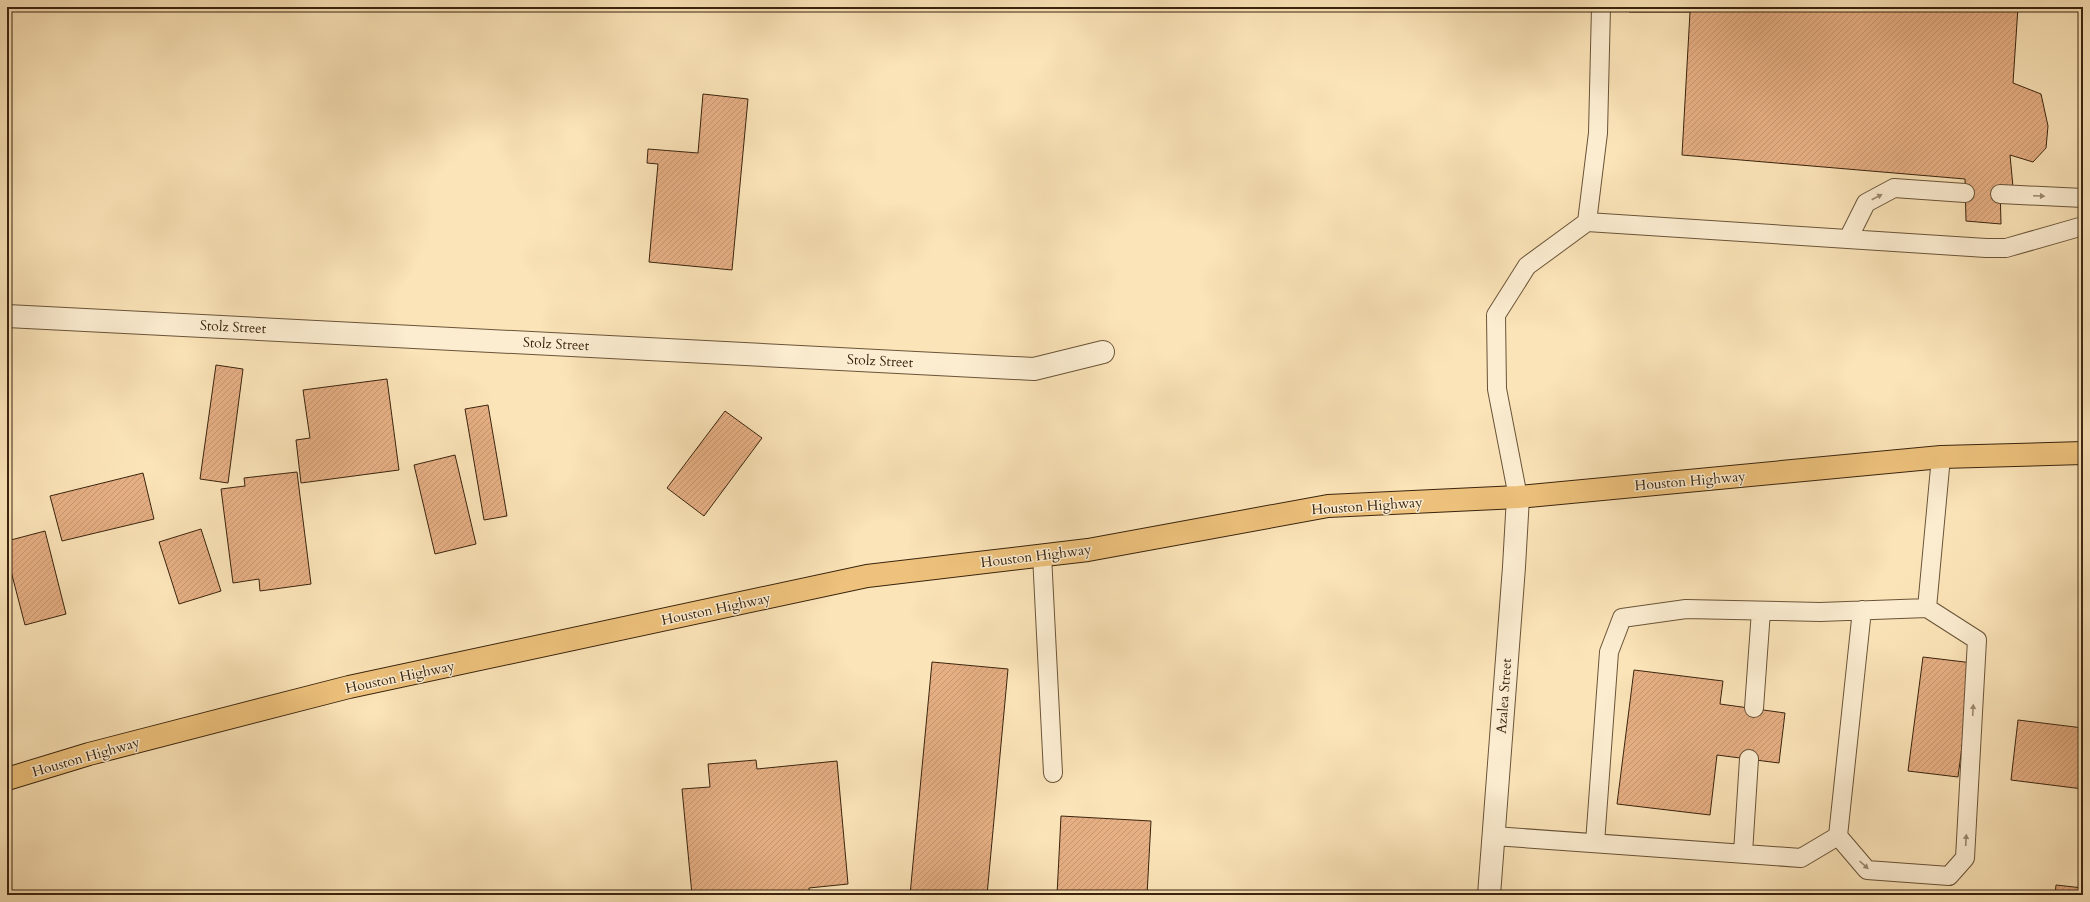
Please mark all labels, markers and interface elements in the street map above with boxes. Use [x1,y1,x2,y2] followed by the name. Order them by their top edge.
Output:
[2033,193,2046,199] one-way arrow
[1871,194,1883,200] one-way arrow
[199,316,267,338] street label: Stolz Street
[522,333,590,355] street label: Stolz Street
[846,350,914,372] street label: Stolz Street
[1634,467,1747,495] street label: Houston Highway
[1311,493,1424,519] street label: Houston Highway
[980,540,1093,572] street label: Houston Highway
[660,588,773,630] street label: Houston Highway
[344,656,457,698] street label: Houston Highway
[1492,657,1516,734] street label: Azalea Street
[1970,704,1977,716] one-way arrow
[30,732,143,781] street label: Houston Highway
[1962,834,1969,846] one-way arrow
[1859,861,1869,870] one-way arrow

